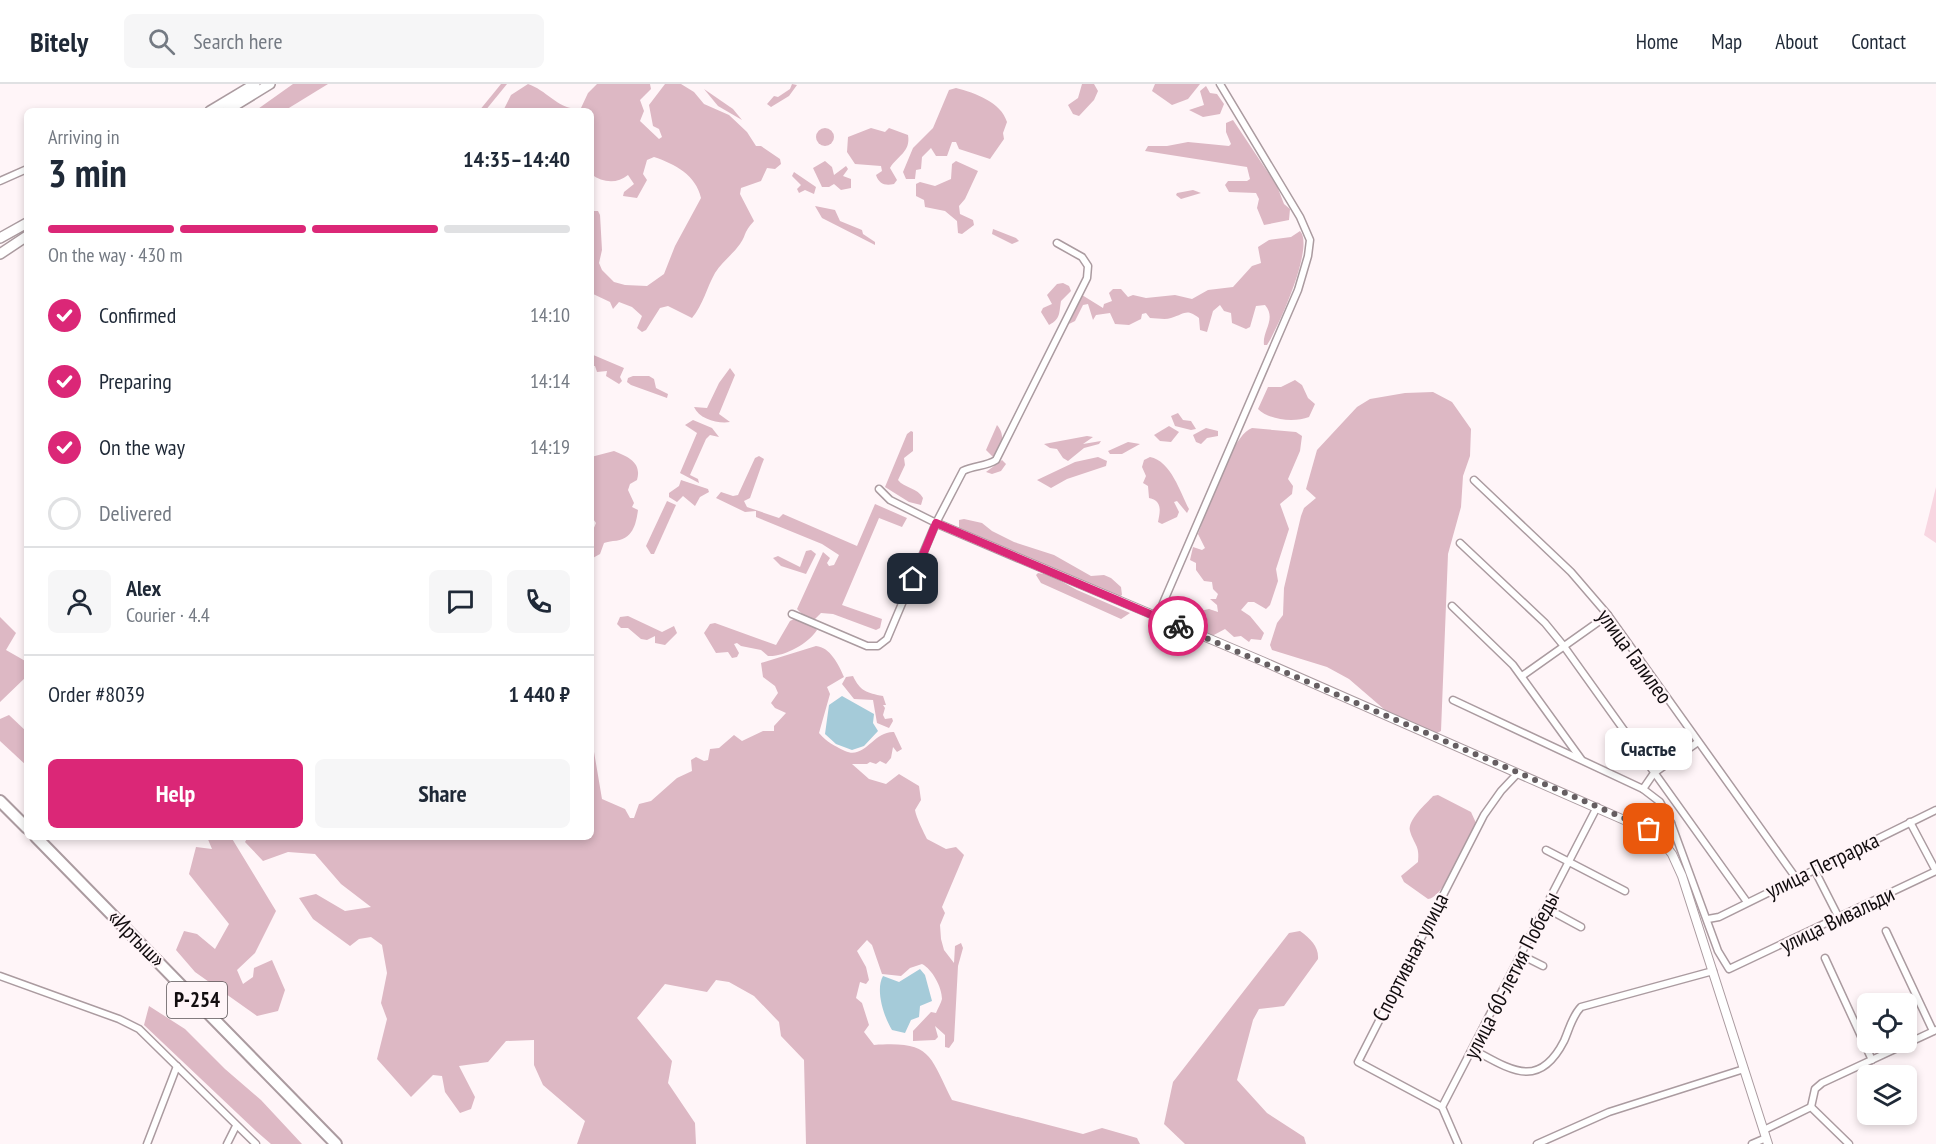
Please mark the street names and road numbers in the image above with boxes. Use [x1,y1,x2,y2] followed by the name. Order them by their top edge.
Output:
[1591,603,1679,709] street label: улица Галилео
[1761,826,1883,904] street label: улица Петрарка
[1775,879,1899,959] street label: улица Вивальди
[1457,887,1565,1063] street label: улица 60-летия Победы
[1366,888,1454,1026] street label: Спортивная улица
[102,903,172,973] street label: «Иртыш»
[167,982,227,1018] road number: Р-254

